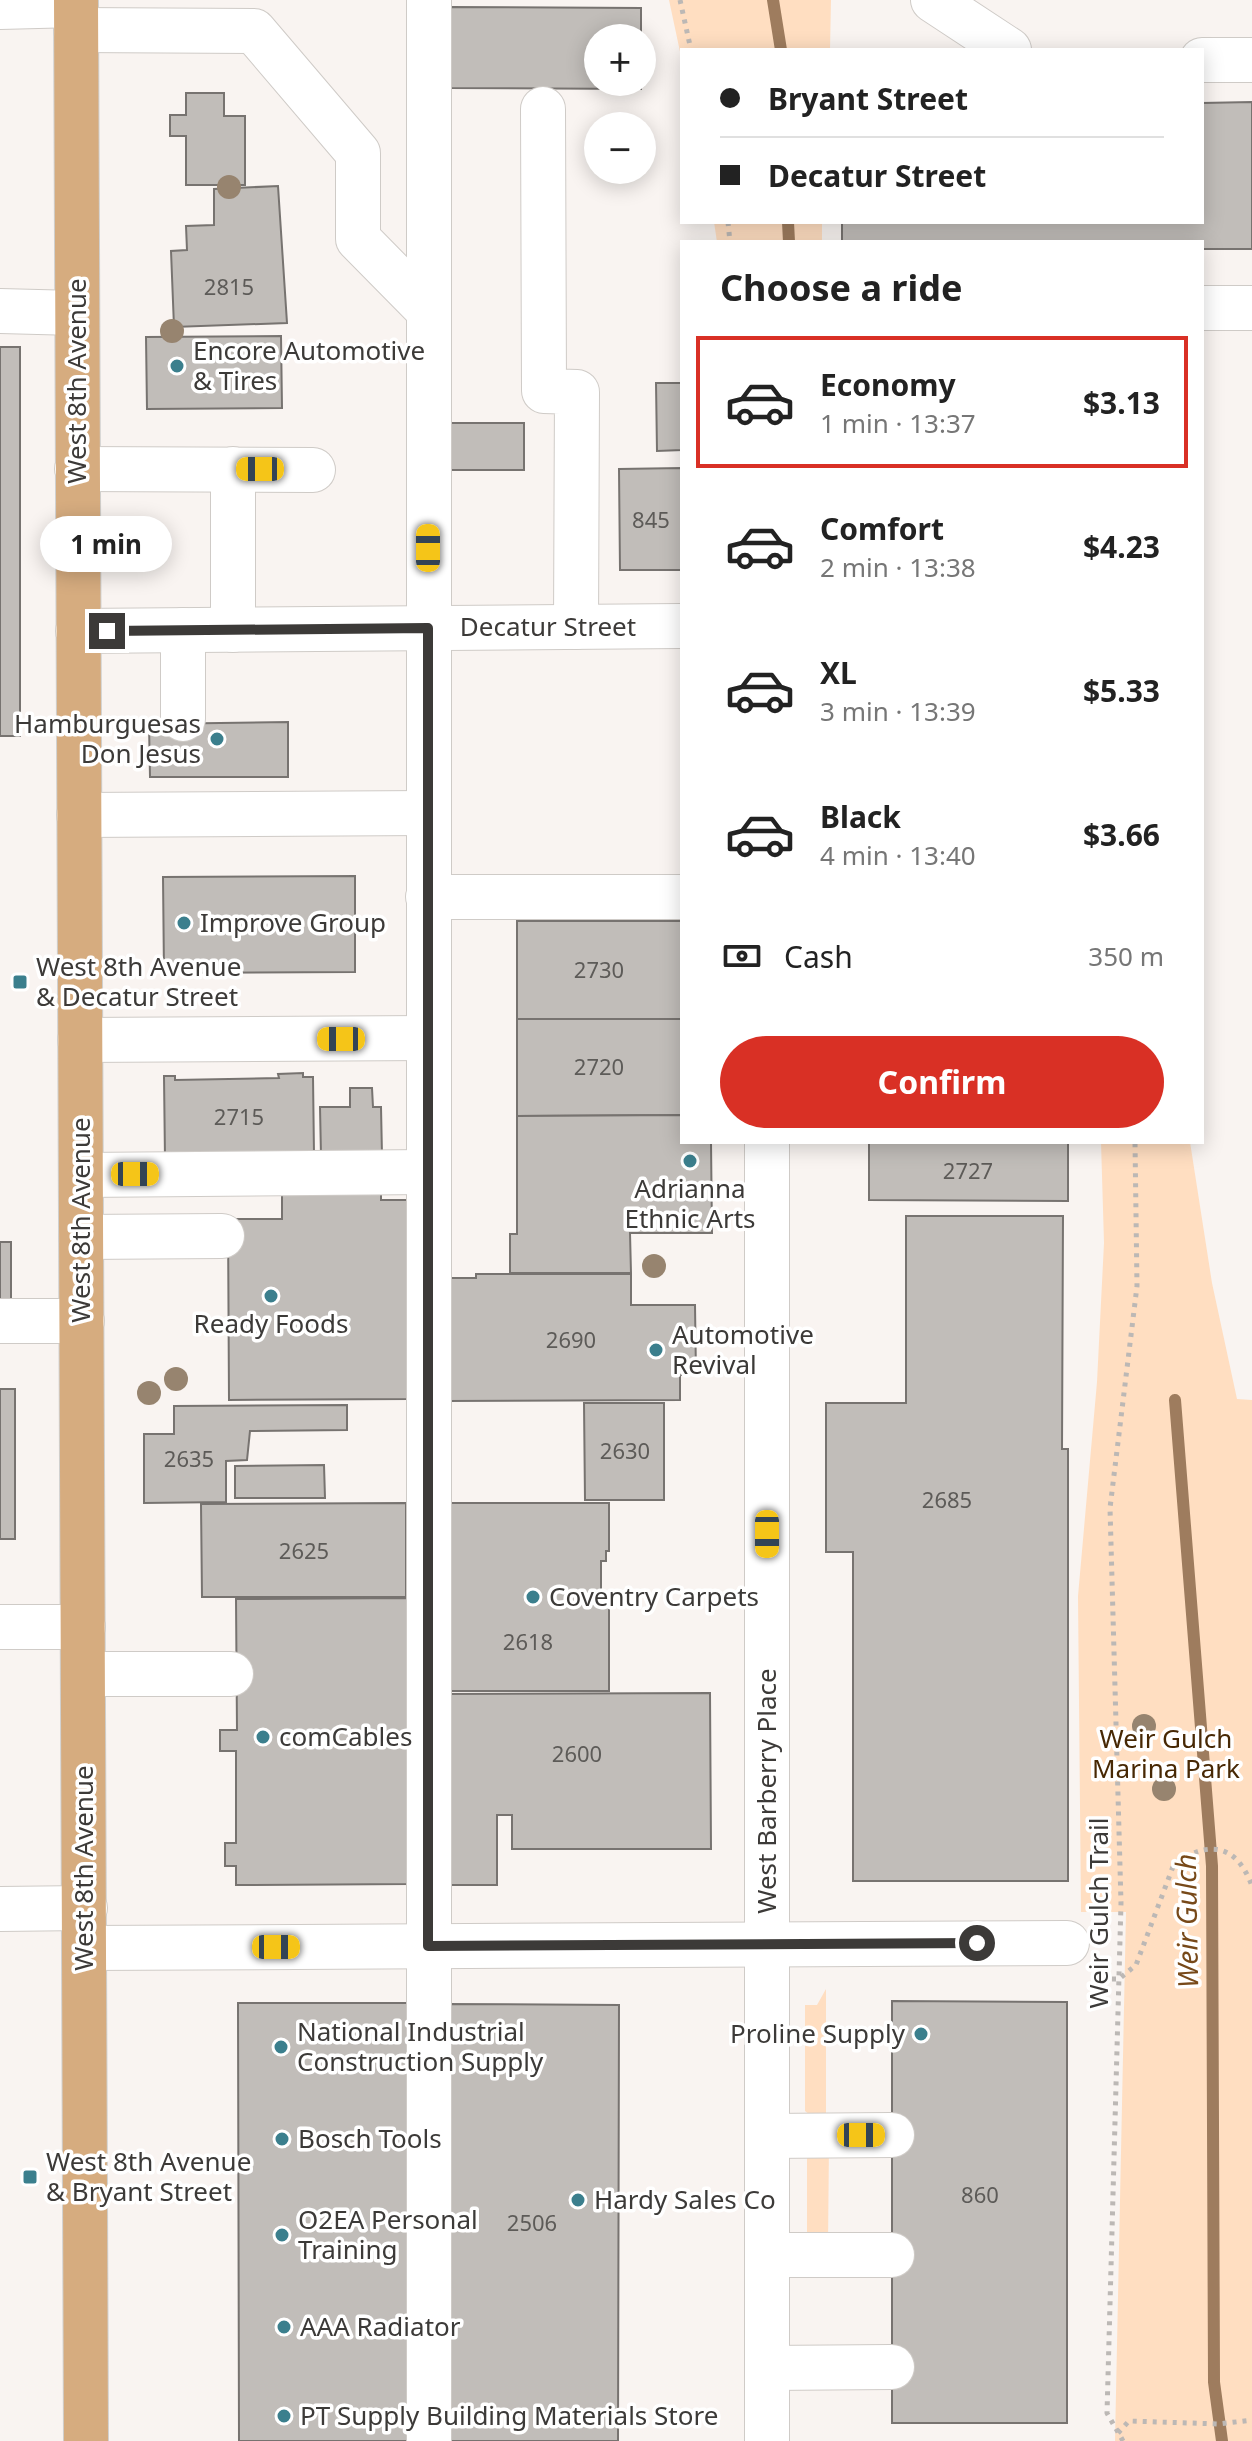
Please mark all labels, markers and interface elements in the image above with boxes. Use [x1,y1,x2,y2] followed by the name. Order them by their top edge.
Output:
[584,24,656,184] map controls
[584,24,656,96] button: +
[768,78,968,119] text: Bryant Street
[584,112,656,184] button: −
[768,155,986,196] text: Decatur Street
[720,263,962,312] text: Choose a ride
[204,271,254,301] house number: 2815
[58,278,94,484] street label: West 8th Avenue
[193,332,425,398] place label: Encore Automotive & Tires
[168,357,186,375] marker: Encore Automotive & Tires
[820,364,956,405] text: Economy
[724,366,796,438] icon: car
[1083,382,1160,423] text: $3.13
[820,405,976,441] text: 1 min · 13:37
[236,457,284,481] car
[632,504,670,534] house number: 845
[820,508,944,549] text: Comfort
[724,510,796,582] icon: car
[41,515,173,571] callout: 1 min
[416,524,440,572] car
[70,526,142,562] text: 1 min
[1083,526,1160,567] text: $4.23
[820,549,976,585] text: 2 min · 13:38
[460,608,636,644] street label: Decatur Street
[89,613,125,649] route end
[820,652,857,693] text: XL
[724,654,796,726] icon: car
[1083,670,1160,711] text: $5.33
[820,693,976,729] text: 3 min · 13:39
[14,705,201,771] place label: Hamburguesas Don Jesus
[208,730,226,748] marker: Hamburguesas Don Jesus
[820,796,901,837] text: Black
[724,798,796,870] icon: car
[1083,814,1160,855] text: $3.66
[820,837,976,873] text: 4 min · 13:40
[200,904,386,940] place label: Improve Group
[175,914,193,932] marker: Improve Group
[720,934,764,978] icon: cash
[784,936,853,977] text: Cash
[1088,938,1164,974] text: 350 m
[36,948,241,1014] place label: West 8th Avenue & Decatur Street
[574,954,624,984] house number: 2730
[11,973,29,991] marker: West 8th Avenue & Decatur Street
[317,1027,365,1051] car
[720,1036,1164,1128] button: Confirm
[574,1051,624,1081] house number: 2720
[214,1101,264,1131] house number: 2715
[62,1117,98,1323] street label: West 8th Avenue
[681,1152,699,1170] marker: Adrianna Ethnic Arts
[943,1155,993,1185] house number: 2727
[111,1162,159,1186] car
[624,1170,756,1236] place label: Adrianna Ethnic Arts
[262,1287,280,1305] marker: Ready Foods
[194,1305,348,1341] place label: Ready Foods
[672,1316,814,1382] place label: Automotive Revival
[546,1324,596,1354] house number: 2690
[647,1341,665,1359] marker: Automotive Revival
[600,1435,650,1465] house number: 2630
[164,1443,214,1473] house number: 2635
[922,1484,972,1514] house number: 2685
[755,1510,779,1558] car
[279,1535,329,1565] house number: 2625
[549,1578,759,1614] place label: Coventry Carpets
[524,1588,542,1606] marker: Coventry Carpets
[503,1626,553,1656] house number: 2618
[748,1668,784,1914] street label: West Barberry Place
[279,1718,412,1754] place label: comCables
[1092,1720,1240,1786] park label: Weir Gulch Marina Park
[254,1728,272,1746] marker: comCables
[552,1738,602,1768] house number: 2600
[65,1765,101,1971] street label: West 8th Avenue
[1080,1818,1116,2008] street label: Weir Gulch Trail
[1166,1854,1206,1989] water label: Weir Gulch
[959,1925,995,1961] route start
[252,1935,300,1959] car
[297,2013,544,2079] place label: National Industrial Construction Supply
[730,2015,906,2051] place label: Proline Supply
[912,2025,930,2043] marker: Proline Supply
[272,2038,290,2056] marker: National Industrial Construction Supply
[298,2120,442,2156] place label: Bosch Tools
[837,2123,885,2147] car
[273,2130,291,2148] marker: Bosch Tools
[46,2143,251,2209] place label: West 8th Avenue & Bryant Street
[21,2168,39,2186] marker: West 8th Avenue & Bryant Street
[961,2179,999,2209] house number: 860
[594,2181,776,2217] place label: Hardy Sales Co
[569,2191,587,2209] marker: Hardy Sales Co
[298,2201,478,2267] place label: O2EA Personal Training
[507,2207,557,2237] house number: 2506
[273,2226,291,2244] marker: O2EA Personal Training
[300,2308,461,2344] place label: AAA Radiator
[275,2318,293,2336] marker: AAA Radiator
[300,2397,718,2433] place label: PT Supply Building Materials Store
[275,2407,293,2425] marker: PT Supply Building Materials Store

